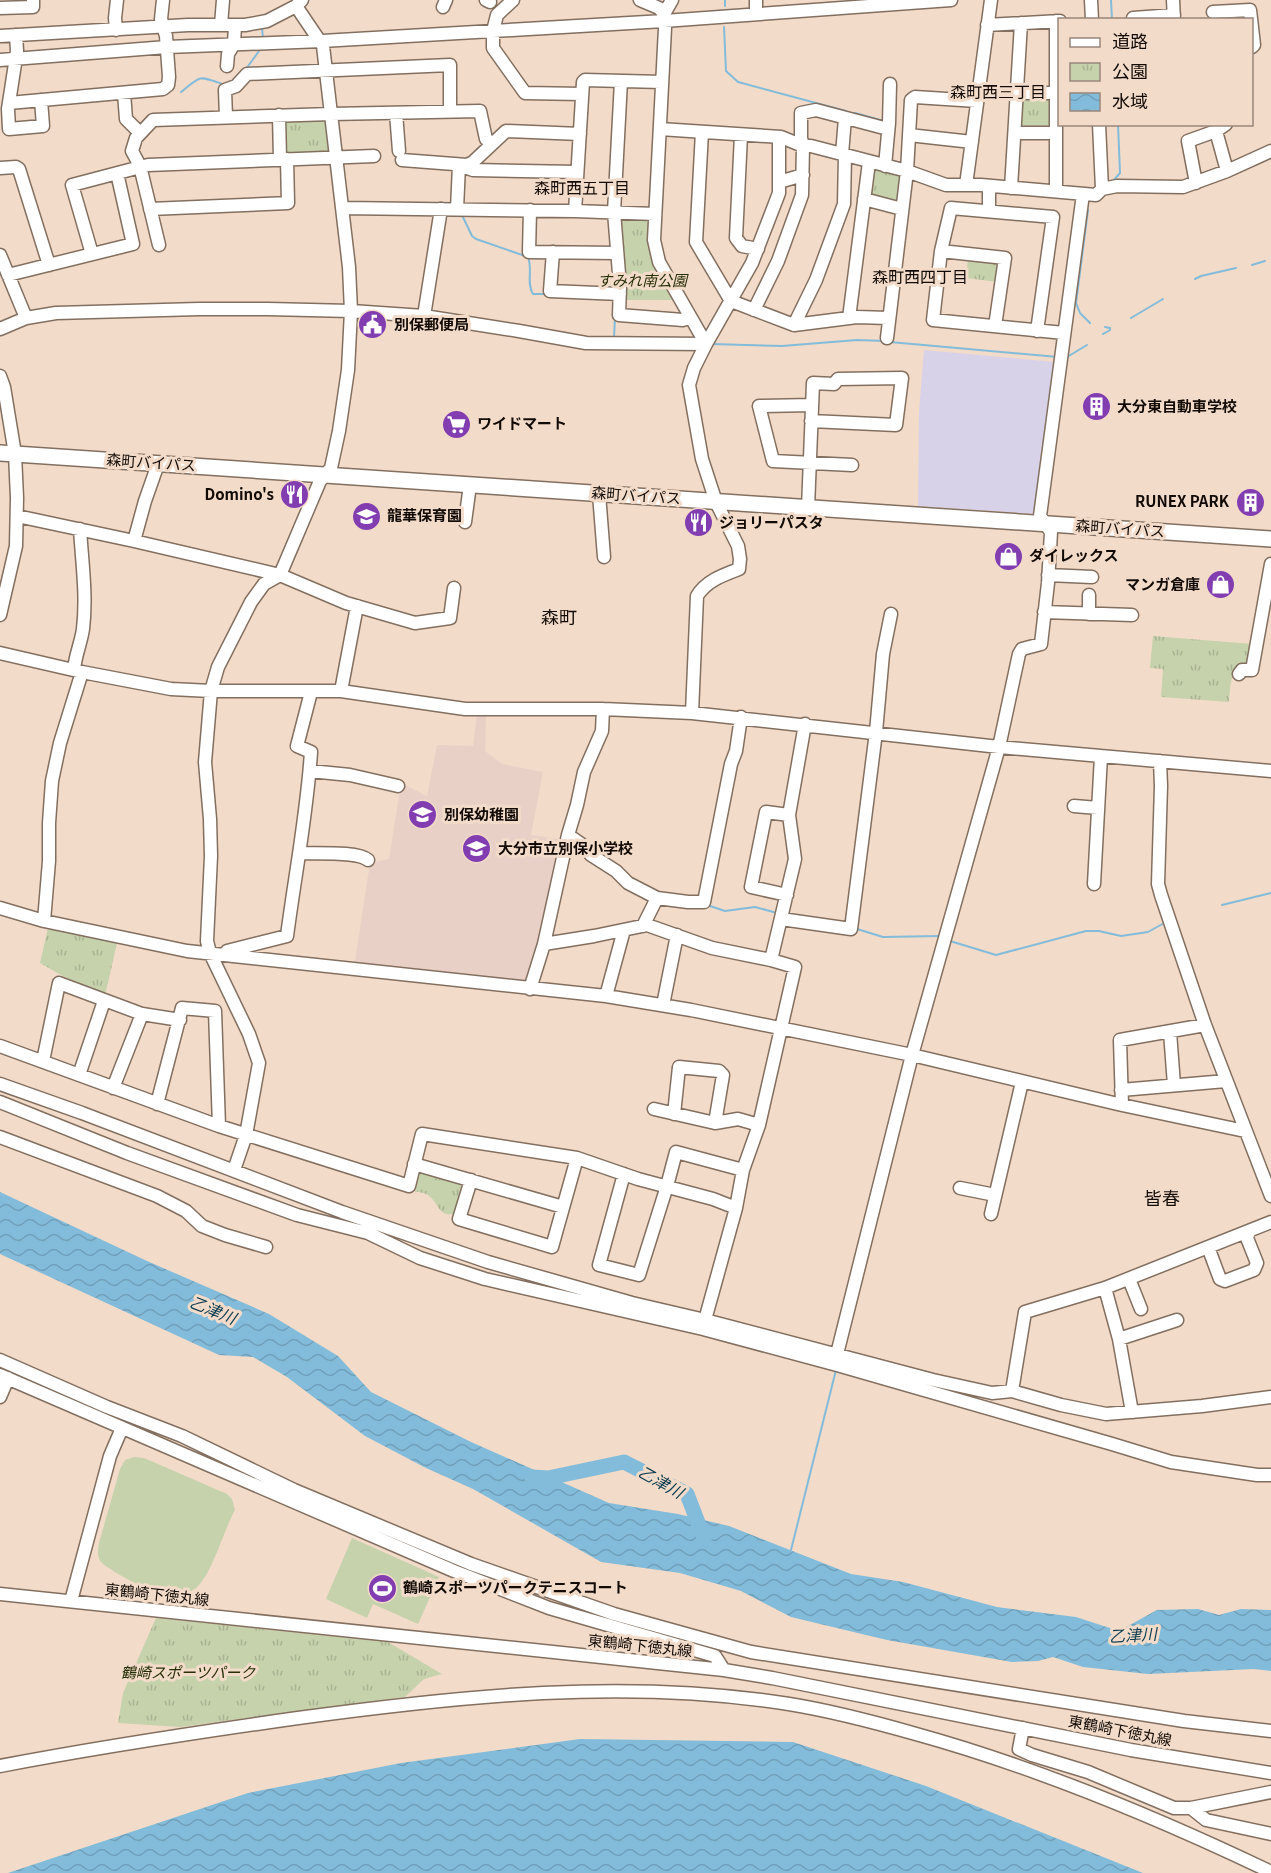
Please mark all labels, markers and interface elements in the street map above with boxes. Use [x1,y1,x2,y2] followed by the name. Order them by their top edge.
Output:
[1058,18,1253,126] legend
[1112,27,1148,53] text: 道路
[1112,57,1148,83] text: 公園
[950,79,1046,103] district label: 森町西三丁目
[1112,87,1148,113] text: 水域
[534,175,630,199] district label: 森町西五丁目
[872,264,968,288] district label: 森町西四丁目
[597,269,689,290] park label: すみれ南公園
[357,309,389,341] public building icon: 別保郵便局
[394,313,469,334] place label: 別保郵便局
[1080,391,1112,423] building icon: 大分東自動車学校
[1117,395,1237,416] place label: 大分東自動車学校
[440,408,472,440] supermarket icon: ワイドマート
[477,412,567,433] place label: ワイドマート
[106,448,197,475] street label: 森町バイパス
[279,479,311,511] restaurant icon: Domino's
[591,481,682,508] street label: 森町バイパス
[204,483,274,504] place label: Domino's
[1234,486,1266,518] building icon: RUNEX PARK
[1135,490,1230,511] place label: RUNEX PARK
[350,500,382,532] school or university icon: 龍華保育園
[387,504,462,525] place label: 龍華保育園
[682,507,714,539] restaurant icon: ジョリーパスタ
[719,511,824,532] place label: ジョリーパスタ
[1075,514,1166,541] street label: 森町バイパス
[992,540,1024,572] shop icon: ダイレックス
[1029,544,1119,565] place label: ダイレックス
[1205,569,1237,601] shop icon: マンガ倉庫
[1125,573,1200,594] place label: マンガ倉庫
[541,603,577,629] district label: 森町
[407,799,439,831] school or university icon: 別保幼稚園
[444,803,519,824] place label: 別保幼稚園
[461,833,493,865] school or university icon: 大分市立別保小学校
[498,837,633,858] place label: 大分市立別保小学校
[1144,1184,1180,1210] district label: 皆春
[187,1289,242,1330] water label: 乙津川
[635,1459,690,1504] water label: 乙津川
[366,1572,398,1604] sports icon: 鶴崎スポーツパークテニスコート
[403,1576,628,1597] place label: 鶴崎スポーツパークテニスコート
[104,1578,210,1609] street label: 東鶴崎下徳丸線
[1108,1621,1160,1647] water label: 乙津川
[587,1629,693,1660] street label: 東鶴崎下徳丸線
[121,1661,256,1682] park label: 鶴崎スポーツパーク
[1067,1709,1174,1750] street label: 東鶴崎下徳丸線

